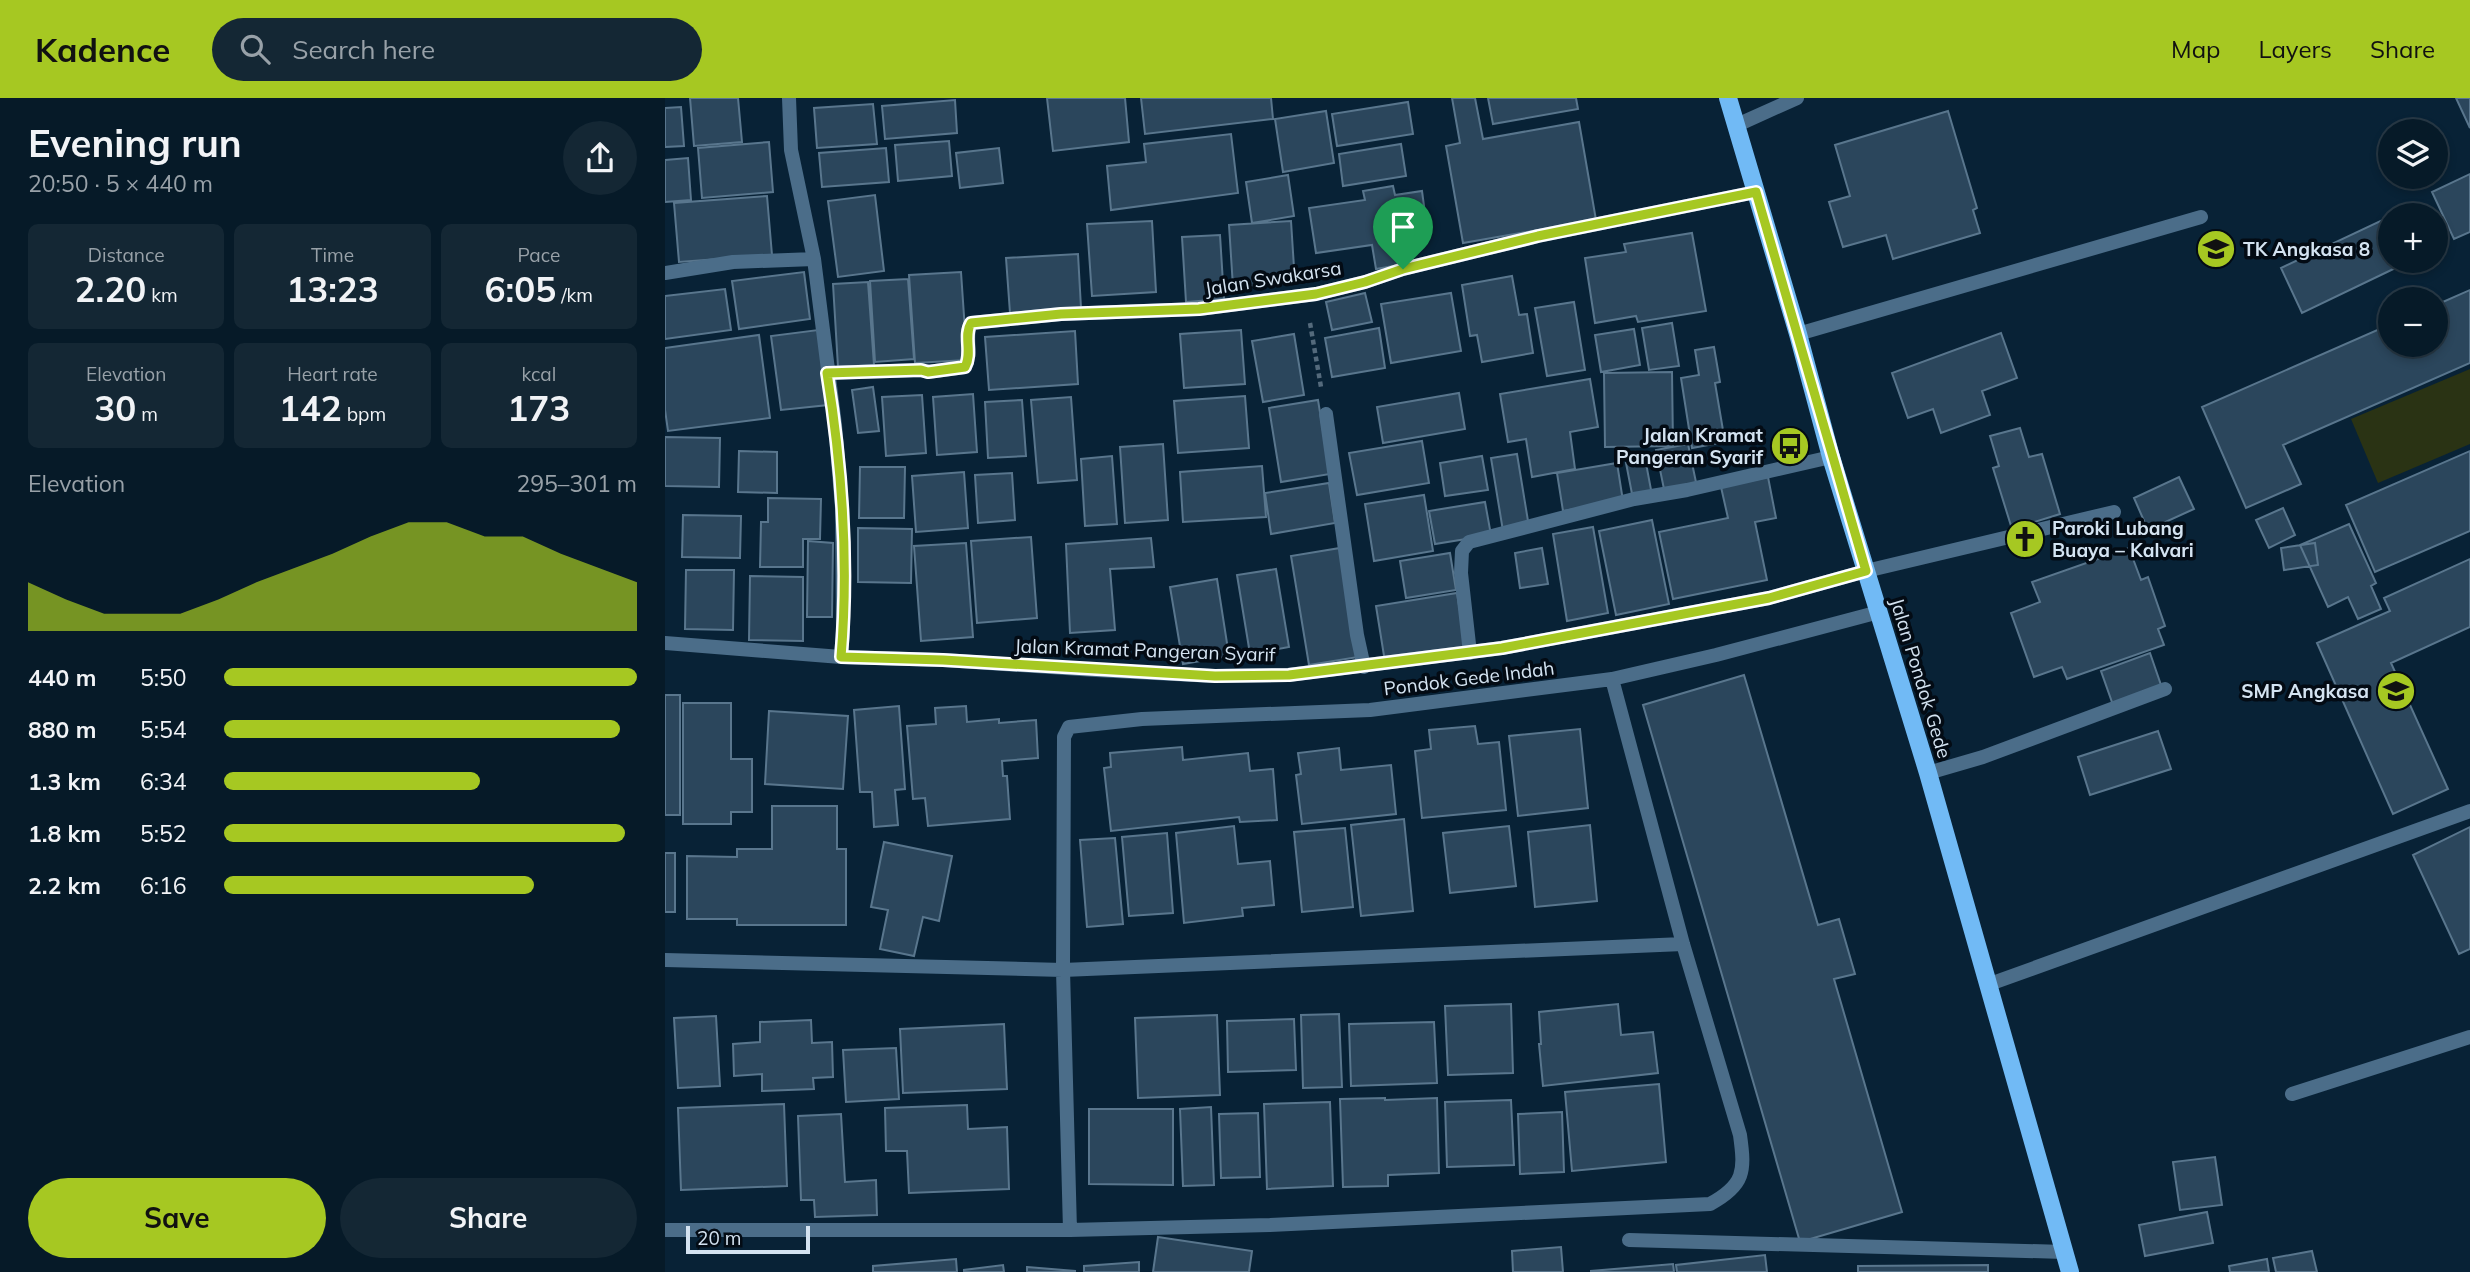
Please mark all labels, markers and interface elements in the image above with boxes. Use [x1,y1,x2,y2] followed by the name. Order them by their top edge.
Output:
[212,18,702,81] search box
[35,29,170,70] text: Kadence
[236,30,274,68] icon: search
[292,33,435,66] text: Search here
[2171,34,2220,64] text: Map
[2258,34,2332,64] text: Layers
[2370,34,2435,64] text: Share
[28,119,242,167] text: Evening run
[2378,119,2448,357] map controls
[2378,119,2448,189] button: layers
[563,121,637,195] button: share
[28,169,213,198] text: 20:50 · 5 × 440 m
[1373,197,1433,269] pin
[2378,203,2448,273] button: +
[1384,208,1422,246] icon: arrive
[2195,228,2237,270] school or university icon: TK Angkasa 8
[2243,237,2370,261] place label: TK Angkasa 8
[88,243,165,267] text: Distance
[311,243,354,267] text: Time
[517,243,560,267] text: Pace
[1203,255,1343,301] street label: Jalan Swakarsa
[75,267,146,311] text: 2.20
[286,267,379,311] text: 13:23
[485,267,556,311] text: 6:05
[146,283,178,307] text: km
[556,283,593,307] text: /km
[2378,287,2448,357] button: −
[86,362,166,386] text: Elevation
[287,362,378,386] text: Heart rate
[521,362,556,386] text: kcal
[94,386,136,430] text: 30
[279,386,342,430] text: 142
[507,386,570,430] text: 173
[136,402,158,426] text: m
[342,402,386,426] text: bpm
[1616,423,1764,469] place label: Jalan Kramat Pangeran Syarif
[1769,425,1811,467] bus stop icon: Jalan Kramat Pangeran Syarif
[28,469,125,498] text: Elevation
[516,469,637,498] text: 295–301 m
[2052,516,2194,562] place label: Paroki Lubang Buaya – Kalvari
[2004,518,2046,560] church icon: Paroki Lubang Buaya – Kalvari
[1885,595,1957,761] street label: Jalan Pondok Gede
[1014,633,1276,667] street label: Jalan Kramat Pangeran Syarif
[1382,656,1556,700] street label: Pondok Gede Indah
[28,663,96,692] text: 440 m
[140,663,187,692] text: 5:50
[2375,670,2417,712] school or university icon: SMP Angkasa
[2241,679,2369,703] place label: SMP Angkasa
[28,715,96,744] text: 880 m
[140,715,187,744] text: 5:54
[28,767,101,796] text: 1.3 km
[140,767,187,796] text: 6:34
[28,819,101,848] text: 1.8 km
[140,819,187,848] text: 5:52
[28,871,101,900] text: 2.2 km
[140,871,187,900] text: 6:16
[28,1178,326,1258] button: Save
[340,1178,637,1258] button: Share
[686,1223,810,1255] scale bar
[697,1226,741,1250] text: 20 m

